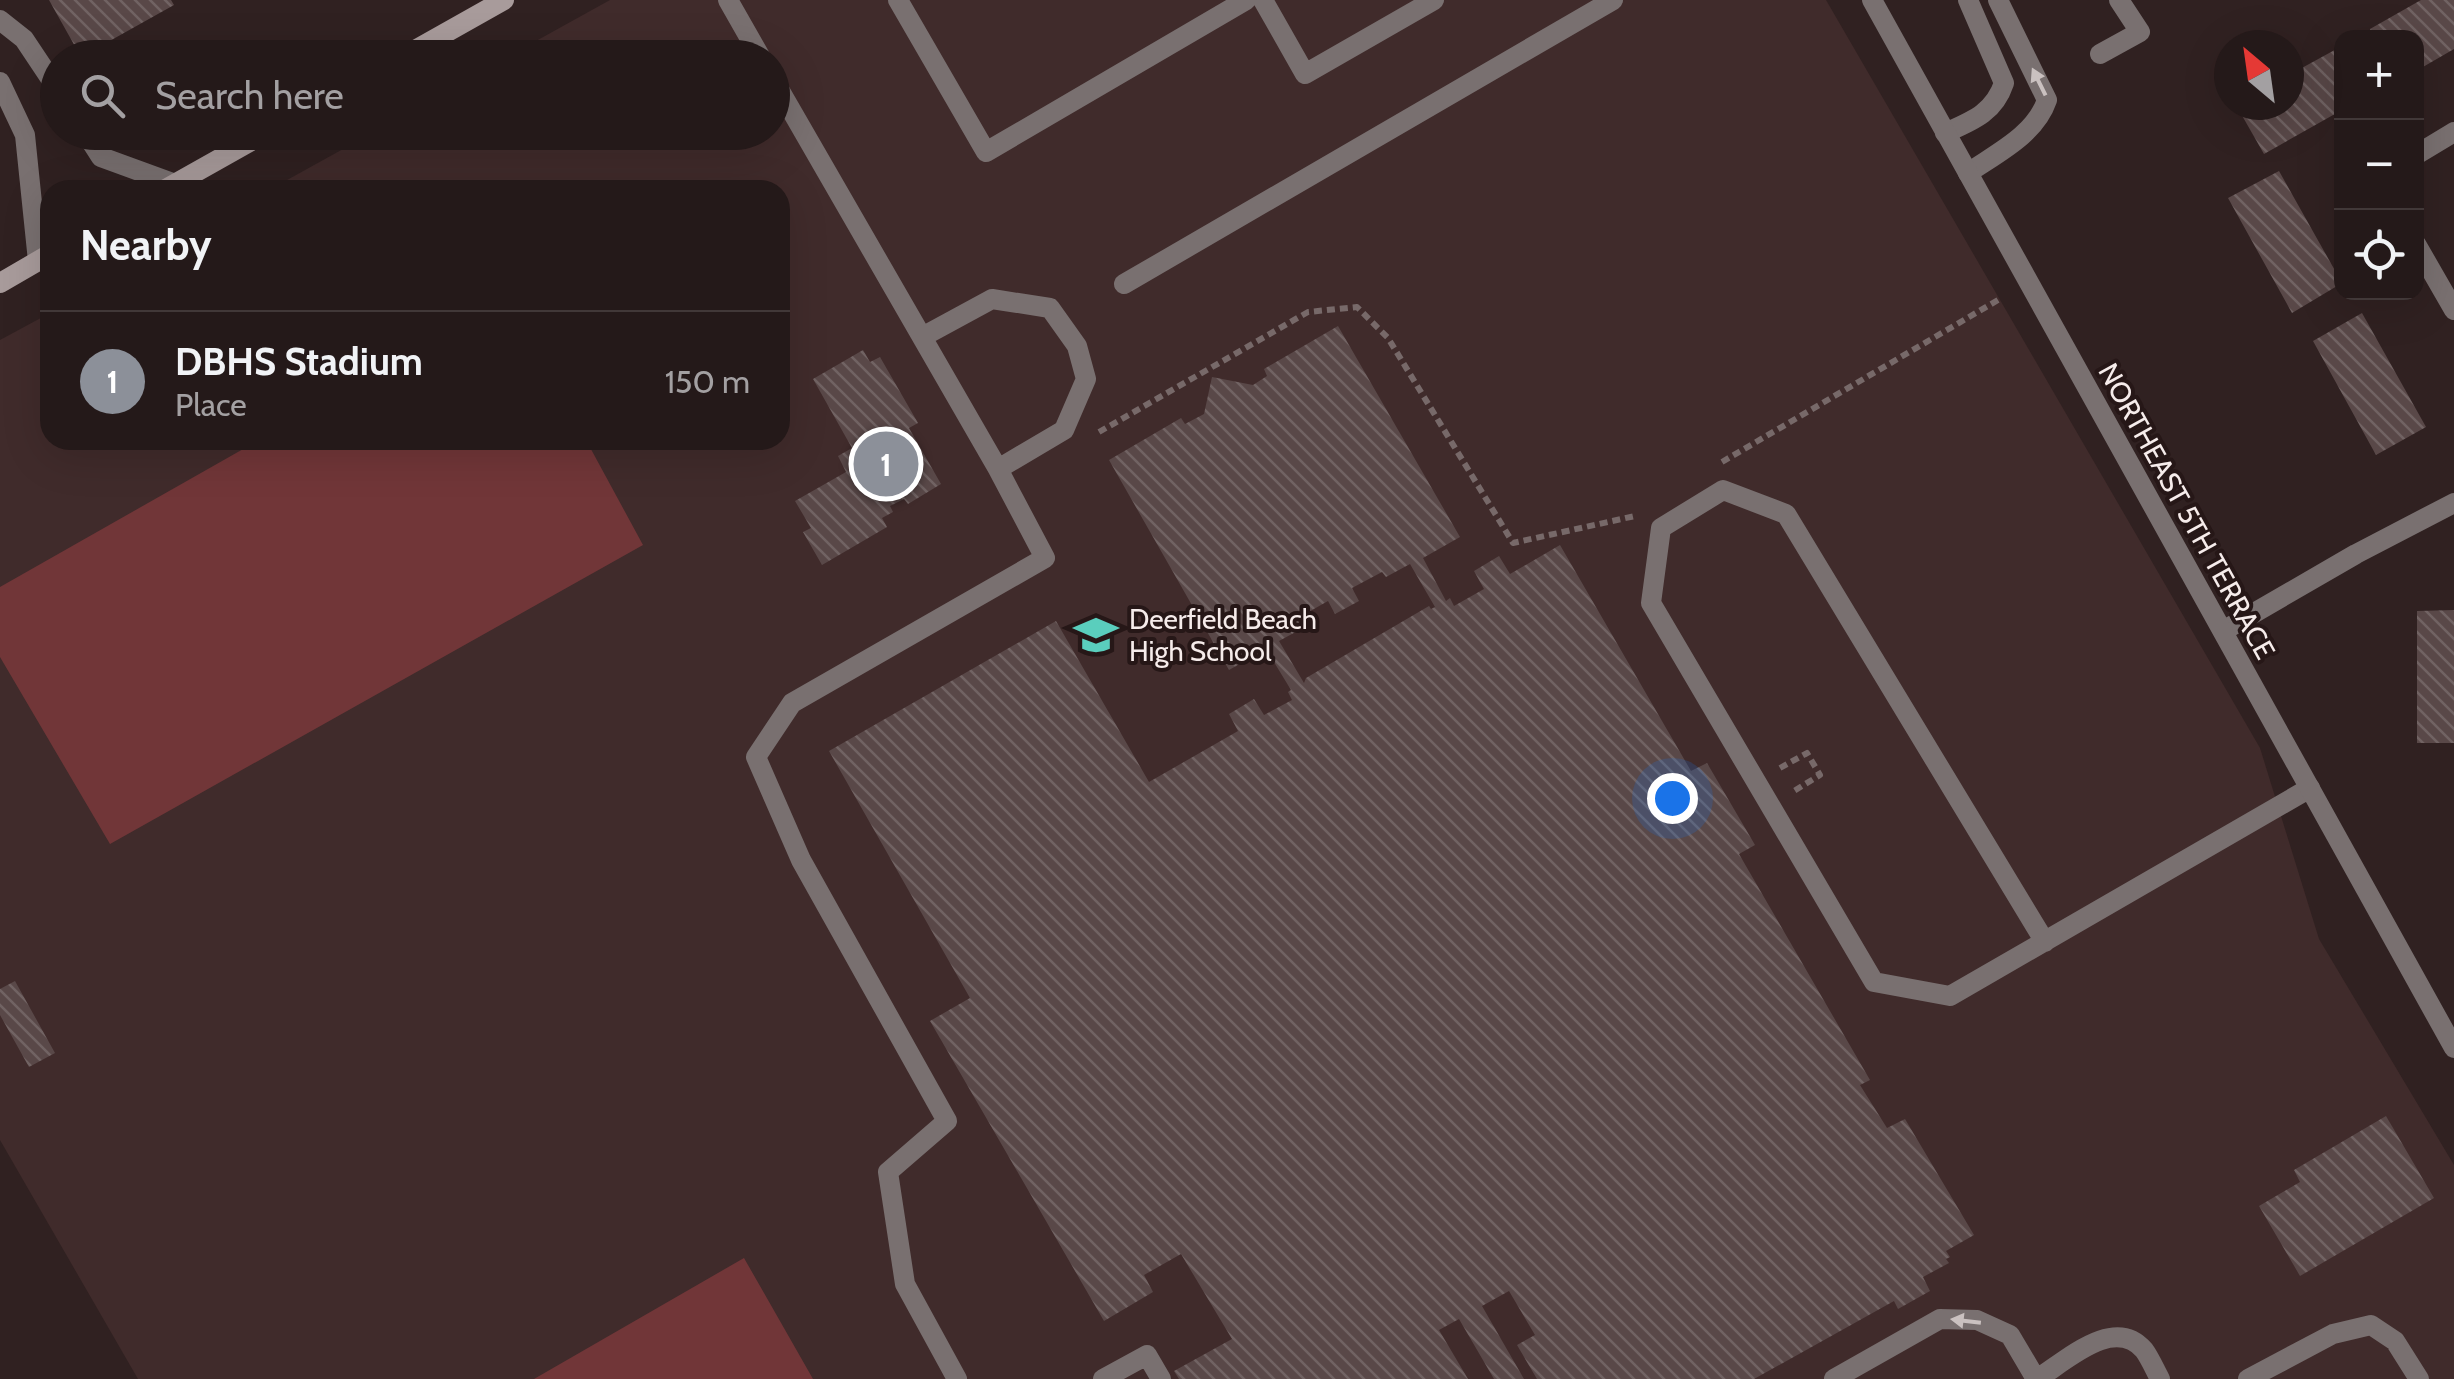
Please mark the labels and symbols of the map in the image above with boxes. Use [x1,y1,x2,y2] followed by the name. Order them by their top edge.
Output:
[2214,30,2304,120] north arrow
[2030,68,2047,97] one-way arrow
[2091,357,2283,665] street label: NORTHEAST 5TH TERRACE
[854,426,918,502] pin: 1
[1129,602,1317,668] place label: Deerfield Beach High School
[1072,611,1120,659] school or university icon: Deerfield Beach High School
[1647,773,1698,824] your location
[1950,1313,1982,1329] one-way arrow

